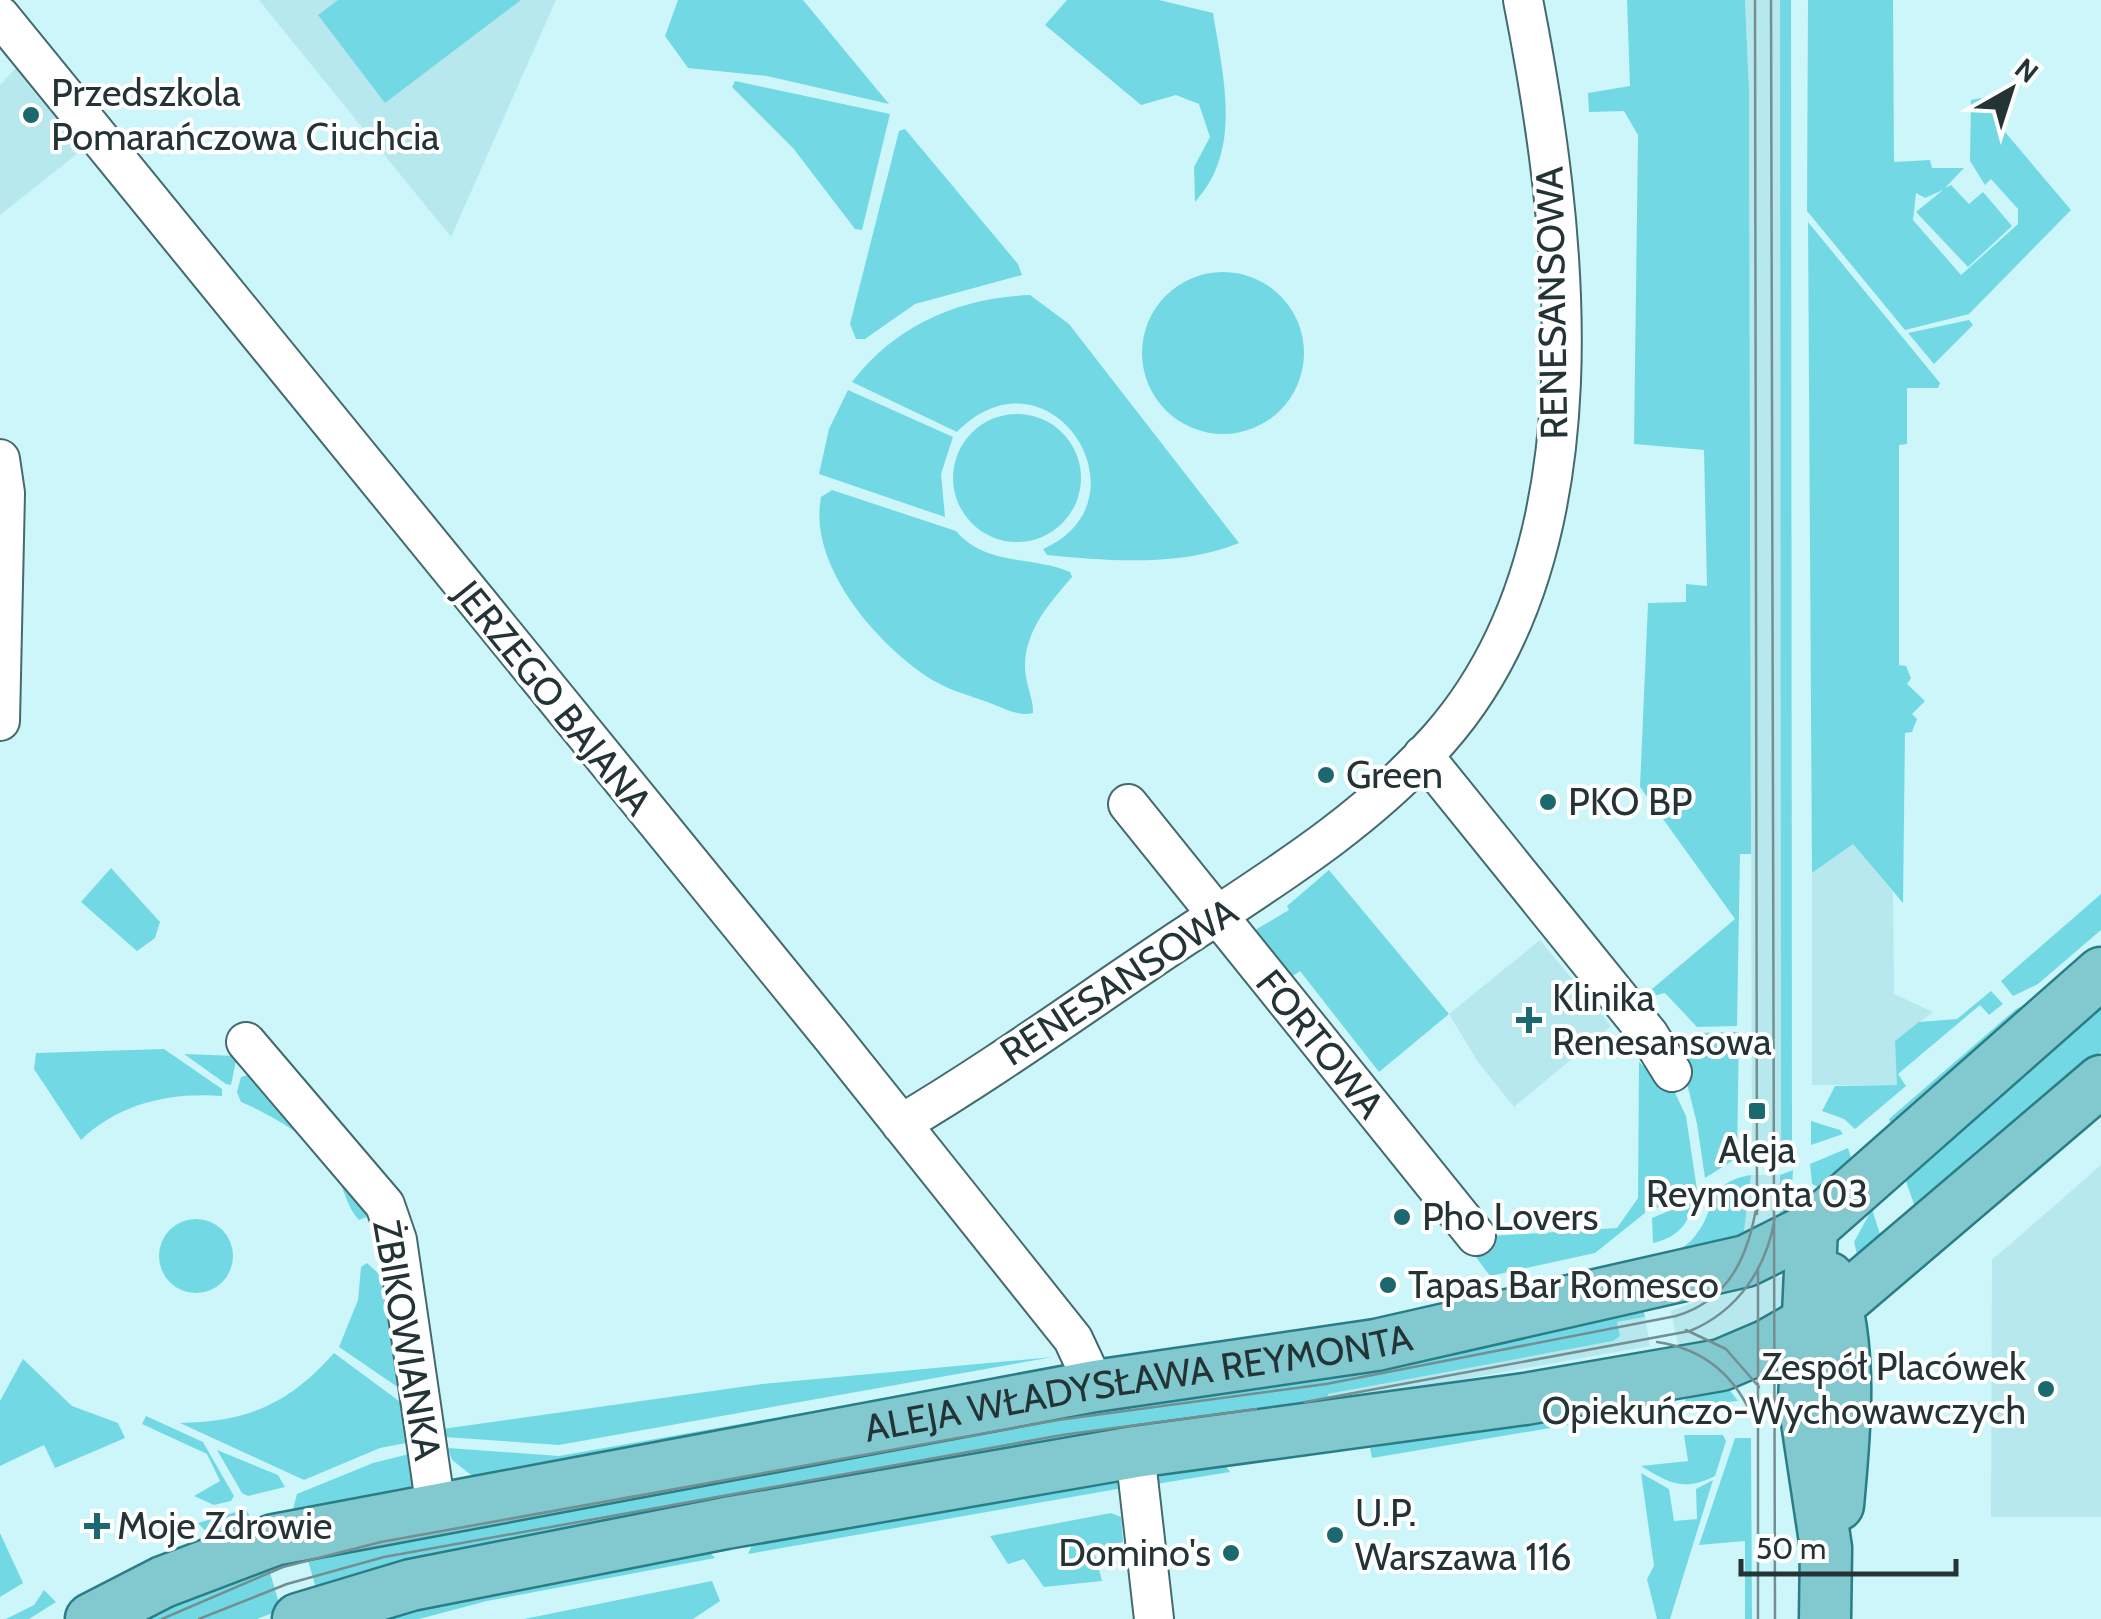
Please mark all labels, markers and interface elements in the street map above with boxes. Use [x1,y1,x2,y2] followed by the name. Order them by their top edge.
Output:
[1961,40,2061,140] north arrow
[2008,51,2045,90] text: N
[51,69,440,160] place label: Przedszkola Pomarańczowa Ciuchcia
[20,104,42,126] marker: Przedszkola Pomarańczowa Ciuchcia
[1526,165,1577,440] street label: RENESANSOWA
[444,570,663,825] street label: JERZEGO BAJANA
[1346,751,1443,798] place label: Green
[1315,764,1337,786] marker: Green
[1568,778,1692,825] place label: PKO BP
[1537,791,1559,813] marker: PKO BP
[991,887,1247,1076] street label: RENESANSOWA
[1246,960,1395,1128] street label: FORTOWA
[1552,974,1772,1065] place label: Klinika Renesansowa
[1516,1007,1542,1033] marker: Klinika Renesansowa
[1746,1100,1768,1122] marker: Aleja Reymonta 03
[1646,1126,1868,1217] place label: Aleja Reymonta 03
[1422,1193,1598,1240] place label: Pho Lovers
[1391,1206,1413,1228] marker: Pho Lovers
[363,1216,452,1464] street label: ŻBIKOWIANKA
[1408,1261,1719,1308] place label: Tapas Bar Romesco
[1377,1274,1399,1296] marker: Tapas Bar Romesco
[860,1313,1417,1452] street label: ALEJA WŁADYSŁAWA REYMONTA
[1541,1343,2026,1434] place label: Zespół Placówek Opiekuńczo-Wychowawczych
[2035,1378,2057,1400] marker: Zespół Placówek Opiekuńczo-Wychowawczych
[1355,1489,1572,1580] place label: U.P. Warszawa 116
[117,1502,333,1549] place label: Moje Zdrowie
[1741,1514,1956,1576] scale bar
[86,1515,108,1537] marker: Moje Zdrowie
[1324,1524,1346,1546] marker: U.P. Warszawa 116
[1058,1529,1211,1576] place label: Domino's
[1756,1530,1826,1567] text: 50 m
[1220,1542,1242,1564] marker: Domino's

